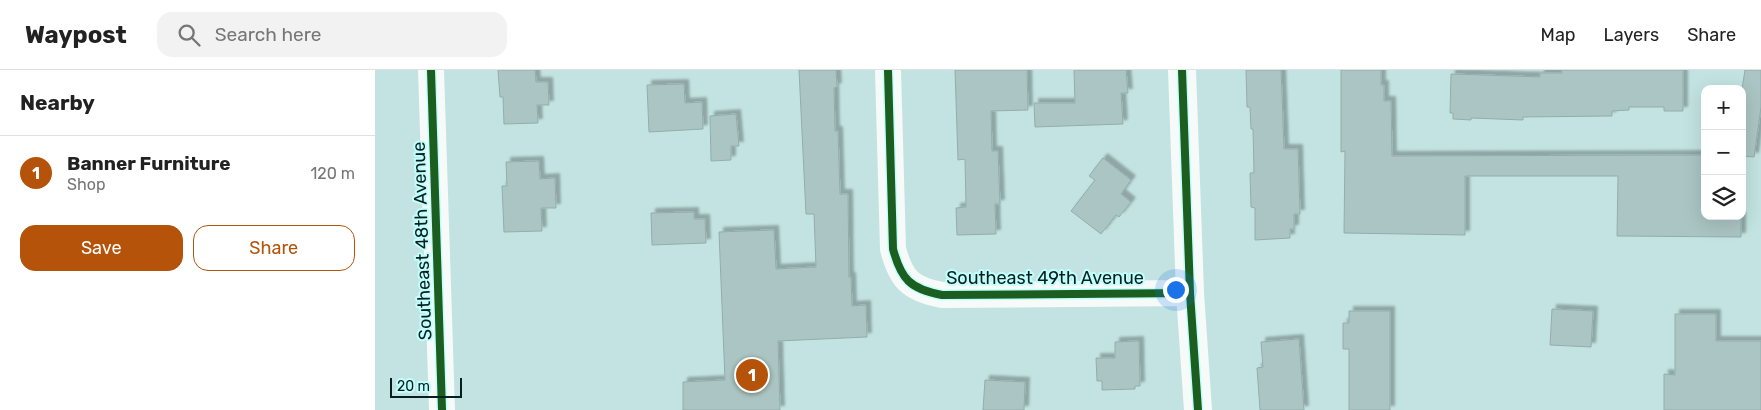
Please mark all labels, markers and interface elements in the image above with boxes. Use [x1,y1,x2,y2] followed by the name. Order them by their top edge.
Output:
[157,12,507,57] search box
[25,21,127,49] text: Waypost
[175,21,203,49] icon: search
[215,23,321,46] text: Search here
[1541,24,1576,46] text: Map
[1604,24,1659,46] text: Layers
[1687,24,1736,46] text: Share
[1701,85,1746,220] map controls
[1701,85,1746,130] button: +
[20,90,95,115] text: Nearby
[1701,130,1746,175] button: −
[408,141,436,341] street label: Southeast 48th Avenue
[67,152,231,175] text: Banner Furniture
[32,164,40,183] text: 1
[310,164,355,183] text: 120 m
[67,175,105,194] text: Shop
[1701,175,1746,220] button: layers
[20,225,183,271] button: Save
[193,225,355,271] button: Share
[946,267,1144,289] street label: Southeast 49th Avenue
[1163,277,1189,303] your location
[736,356,768,394] pin: 1
[390,375,463,398] scale bar
[397,378,430,395] text: 20 m

